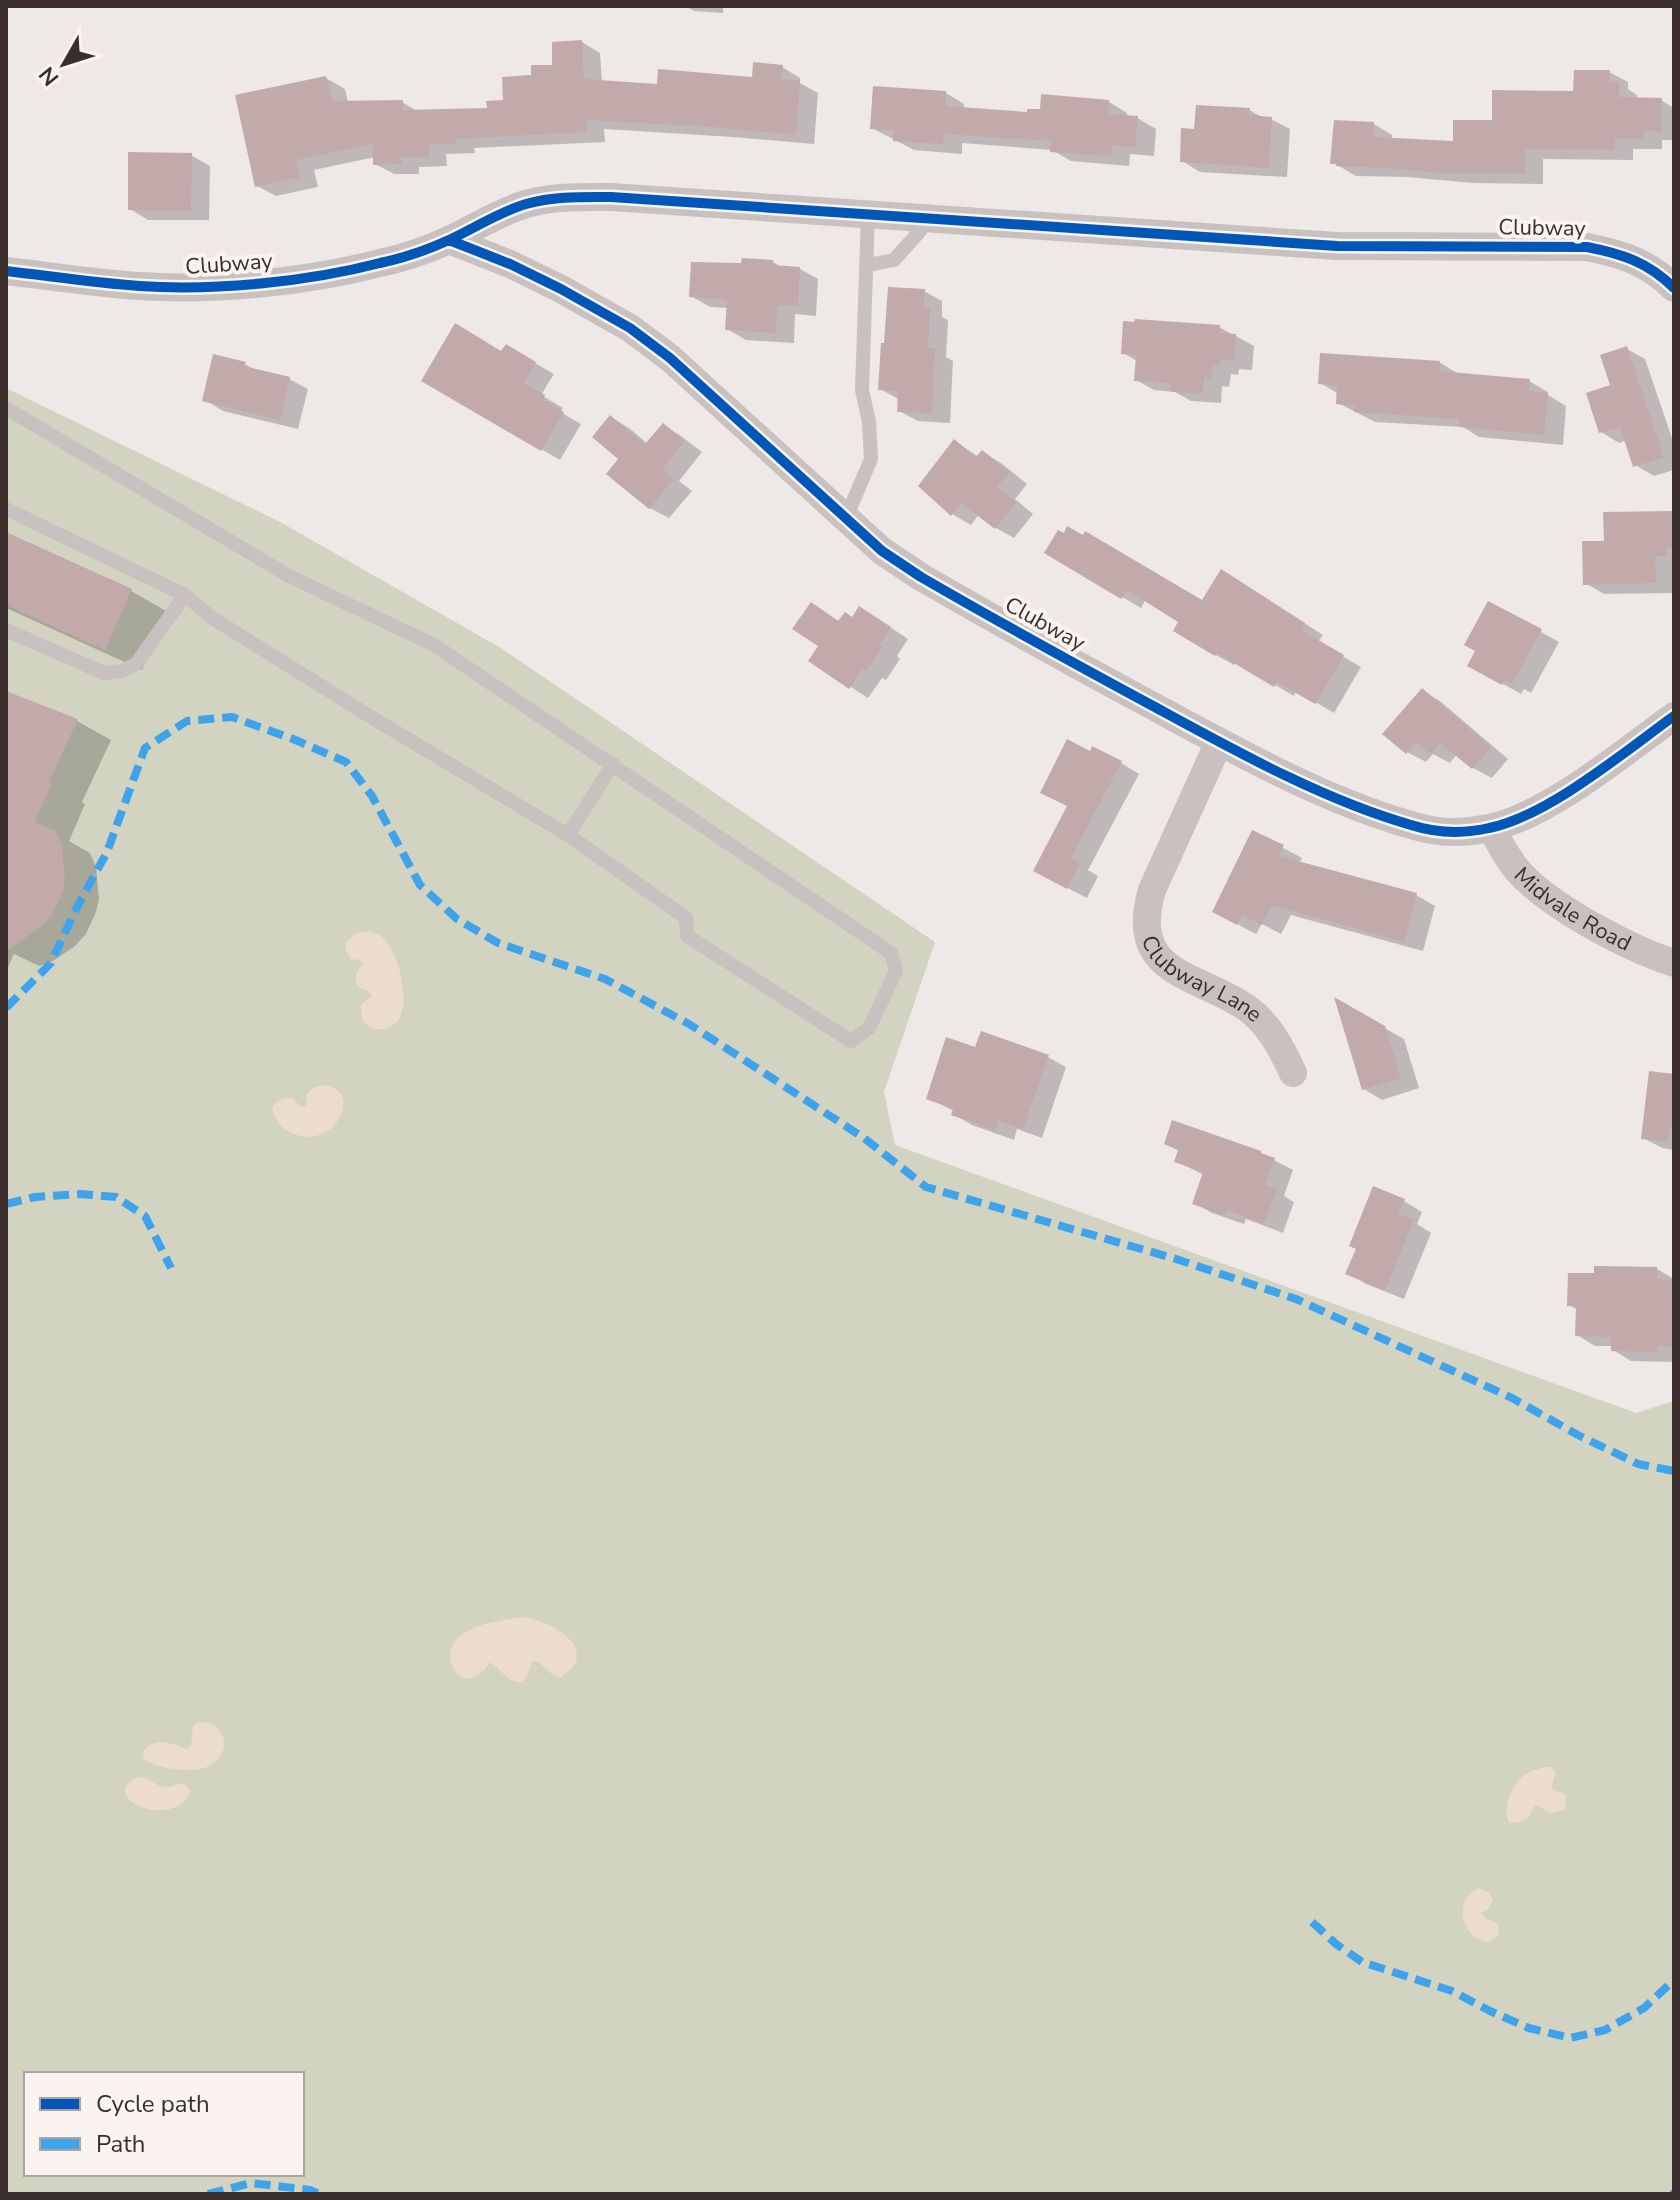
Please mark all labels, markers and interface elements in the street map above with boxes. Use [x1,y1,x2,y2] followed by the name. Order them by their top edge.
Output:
[24,24,104,104] north arrow
[32,60,66,92] text: N
[1498,212,1587,244] street label: Clubway
[184,246,274,282] street label: Clubway
[999,590,1091,659] street label: Clubway
[1507,860,1636,959] street label: Midvale Road
[1134,931,1269,1029] street label: Clubway Lane
[24,2072,304,2176] legend
[96,2088,210,2120] text: Cycle path
[96,2128,145,2160] text: Path

